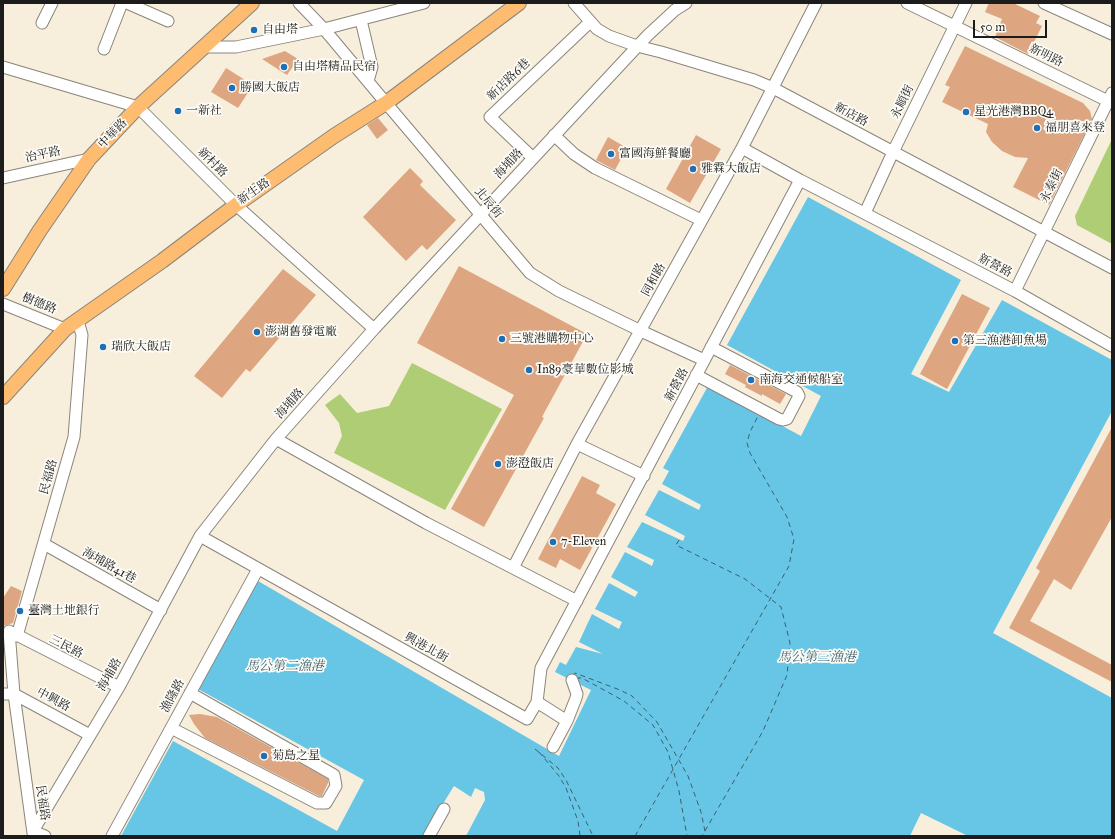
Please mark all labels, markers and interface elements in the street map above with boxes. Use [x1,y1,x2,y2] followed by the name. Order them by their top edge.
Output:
[975,12,1049,38] scale bar
[980,20,1005,34] text: 50 m
[262,23,298,37] place label: 自由塔
[249,25,259,35] marker: 自由塔
[1027,42,1065,70] street label: 新明路
[485,56,533,104] street label: 新店路6巷
[292,60,376,74] place label: 自由塔精品民宿
[279,62,289,72] marker: 自由塔精品民宿
[240,81,300,95] place label: 勝國大飯店
[227,83,237,93] marker: 勝國大飯店
[889,83,917,121] street label: 永順街
[832,100,870,130] street label: 新店路
[186,104,222,118] place label: 一新社
[974,105,1053,119] place label: 星光港灣BBQ4
[173,106,183,116] marker: 一新社
[961,107,971,117] marker: 星光港灣BBQ4
[95,116,131,152] street label: 中華路
[1045,121,1105,135] place label: 福朋喜來登
[1032,123,1042,133] marker: 福朋喜來登
[24,144,62,166] street label: 治平路
[194,145,230,181] street label: 新村路
[491,146,527,182] street label: 海埔路
[619,147,691,161] place label: 富國海鮮餐廳
[606,149,616,159] marker: 富國海鮮餐廳
[701,162,761,176] place label: 雅霖大飯店
[688,164,698,174] marker: 雅霖大飯店
[1038,167,1066,205] street label: 永泰街
[235,176,273,208] street label: 新生路
[471,185,505,221] street label: 北辰街
[976,251,1014,281] street label: 新營路
[639,261,669,299] street label: 同和路
[20,291,58,317] street label: 樹德路
[265,325,337,339] place label: 澎湖舊發電廠
[252,327,262,337] marker: 澎湖舊發電廠
[510,332,594,346] place label: 三號港購物中心
[497,334,507,344] marker: 三號港購物中心
[963,334,1047,348] place label: 第三漁港卸魚場
[950,336,960,346] marker: 第三漁港卸魚場
[111,340,171,354] place label: 瑞欣大飯店
[98,342,108,352] marker: 瑞欣大飯店
[537,363,633,377] place label: In89豪華數位影城
[524,365,534,375] marker: In89豪華數位影城
[662,366,692,404] street label: 新營路
[759,373,843,387] place label: 南海交通候船室
[746,375,756,385] marker: 南海交通候船室
[273,386,307,422] street label: 海埔路
[506,457,554,471] place label: 澎澄飯店
[37,458,61,496] street label: 民福路
[493,459,503,469] marker: 澎澄飯店
[561,535,606,549] place label: 7-Eleven
[548,537,558,547] marker: 7-Eleven
[80,545,138,587] street label: 海埔路41巷
[28,604,100,618] place label: 臺灣土地銀行
[15,606,25,616] marker: 臺灣土地銀行
[402,630,450,666] street label: 興港北街
[47,632,85,662] street label: 三民路
[778,650,856,666] water label: 馬公第三漁港
[95,656,125,694] street label: 海埔路
[246,659,324,675] water label: 馬公第二漁港
[158,677,188,715] street label: 漁隆路
[34,685,72,715] street label: 中興路
[272,749,320,763] place label: 菊島之星
[259,751,269,761] marker: 菊島之星
[32,784,52,822] street label: 民福路

